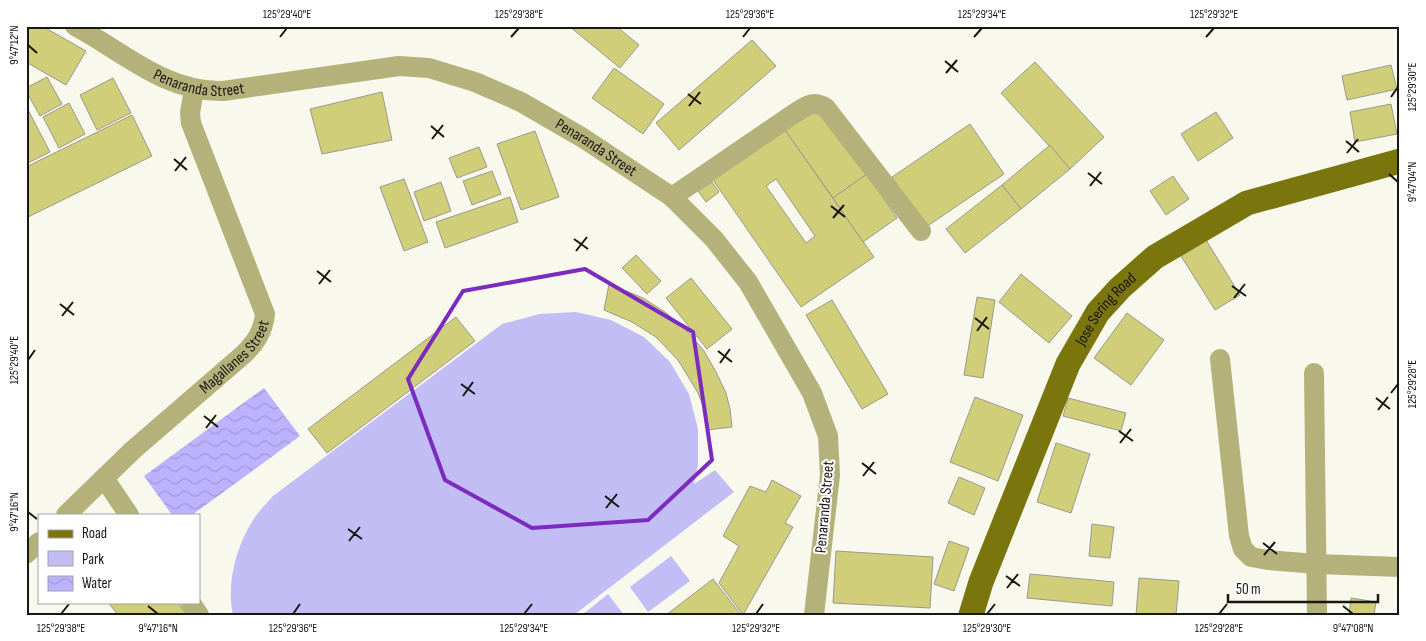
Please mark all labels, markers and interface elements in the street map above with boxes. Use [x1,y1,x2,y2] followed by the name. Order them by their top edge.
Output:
[263,7,311,22] text: 125°29'40"E
[495,7,543,22] text: 125°29'38"E
[726,7,774,22] text: 125°29'36"E
[958,7,1006,22] text: 125°29'34"E
[1190,7,1238,22] text: 125°29'32"E
[7,25,22,65] text: 9°47'12"N
[1405,63,1420,111] text: 125°29'30"E
[150,65,246,101] street label: Penaranda Street
[552,115,640,181] street label: Penaranda Street
[1405,162,1420,202] text: 9°47'04"N
[1071,269,1140,350] street label: Jose Sering Road
[196,318,273,398] street label: Magallanes Street
[7,336,22,384] text: 125°29'40"E
[1405,360,1420,408] text: 125°29'28"E
[811,460,839,554] street label: Penaranda Street
[7,492,22,532] text: 9°47'16"N
[38,514,200,604] legend
[82,524,107,543] text: Road
[82,550,104,569] text: Park
[1228,571,1378,603] scale bar
[82,574,113,593] text: Water
[1236,580,1261,599] text: 50 m
[37,621,85,636] text: 125°29'38"E
[138,621,178,636] text: 9°47'16"N
[269,621,317,636] text: 125°29'36"E
[500,621,548,636] text: 125°29'34"E
[732,621,780,636] text: 125°29'32"E
[963,621,1011,636] text: 125°29'30"E
[1195,621,1243,636] text: 125°29'28"E
[1333,621,1373,636] text: 9°47'08"N

